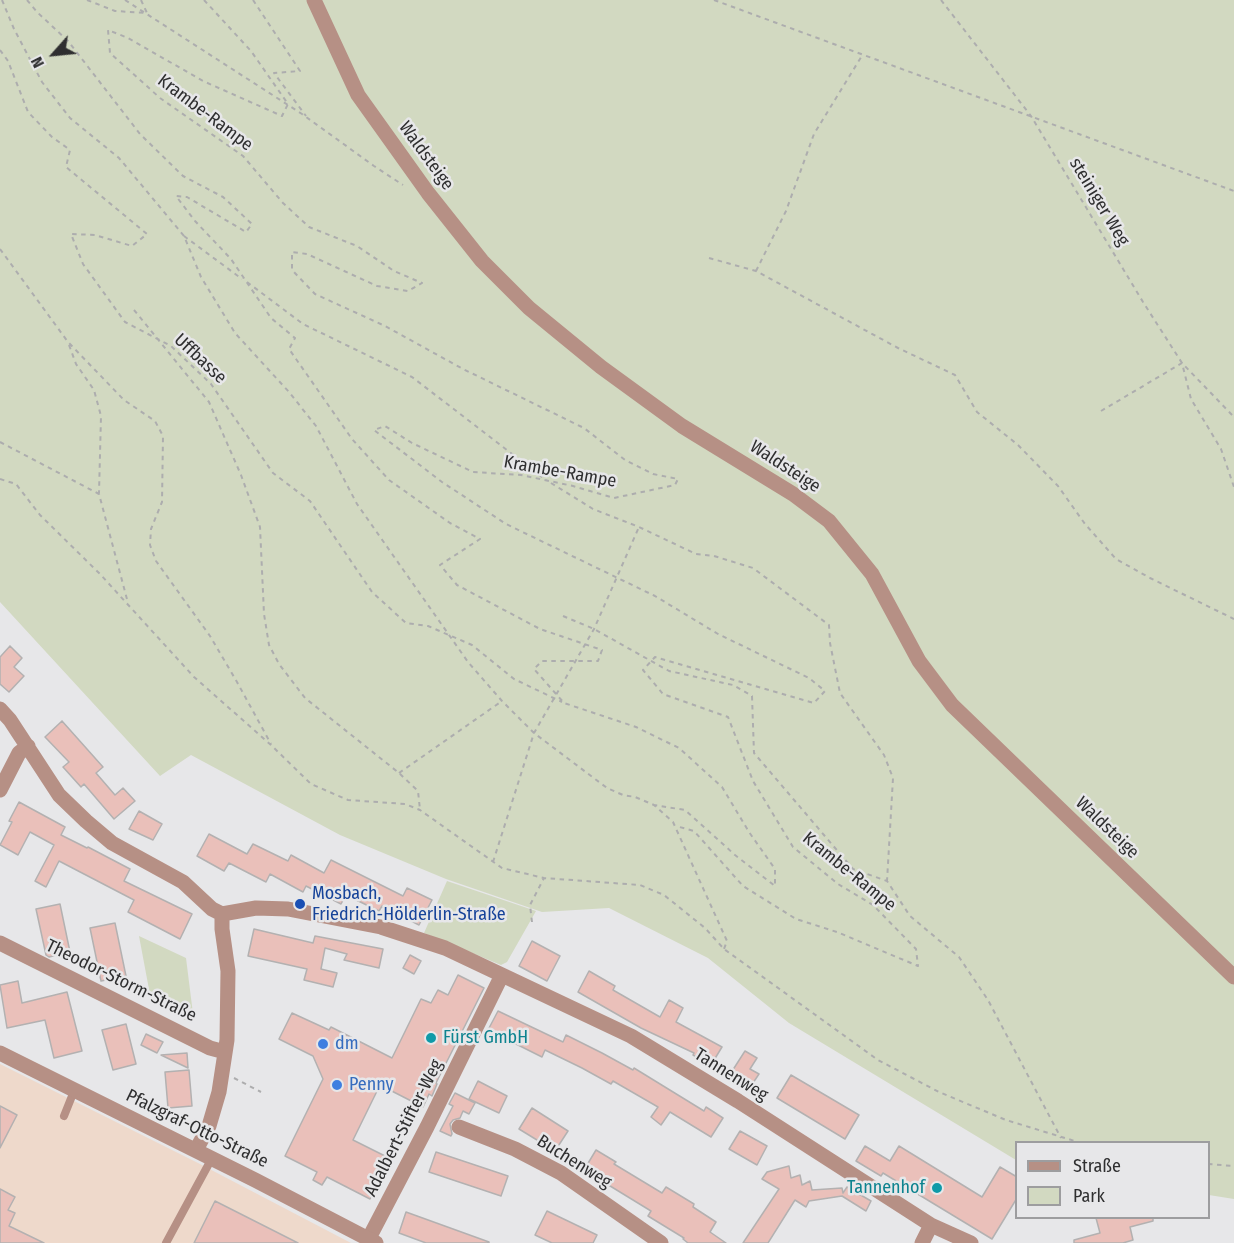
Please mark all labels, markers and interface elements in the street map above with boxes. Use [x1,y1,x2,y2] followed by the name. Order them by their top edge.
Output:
[24,24,84,84] north arrow
[27,54,48,71] text: N
[153,70,257,156] street label: Krambe-Rampe
[394,117,458,195] street label: Waldsteige
[1064,154,1134,250] street label: steiniger Weg
[169,329,231,389] street label: Uffbasse
[746,436,824,498] street label: Waldsteige
[502,451,618,493] street label: Krambe-Rampe
[1071,793,1143,863] street label: Waldsteige
[798,828,900,916] street label: Krambe-Rampe
[312,883,506,926] place label: Mosbach, Friedrich-Hölderlin-Straße
[293,897,307,911] marker: Mosbach, Friedrich-Hölderlin-Straße
[42,935,200,1027] street label: Theodor-Storm-Straße
[443,1027,528,1049] place label: Fürst GmbH
[424,1031,438,1045] marker: Fürst GmbH
[335,1033,358,1055] place label: dm
[316,1037,330,1051] marker: dm
[690,1044,772,1106] street label: Tannenweg
[360,1056,448,1200] street label: Adalbert-Stifter-Weg
[349,1074,394,1096] place label: Penny
[330,1078,344,1092] marker: Penny
[122,1085,272,1173] street label: Pfalzgraf-Otto-Straße
[533,1131,615,1193] street label: Buchenweg
[1015,1141,1210,1219] legend
[1073,1155,1121,1177] text: Straße
[847,1177,925,1199] place label: Tannenhof
[930,1181,944,1195] marker: Tannenhof
[1073,1185,1105,1207] text: Park

